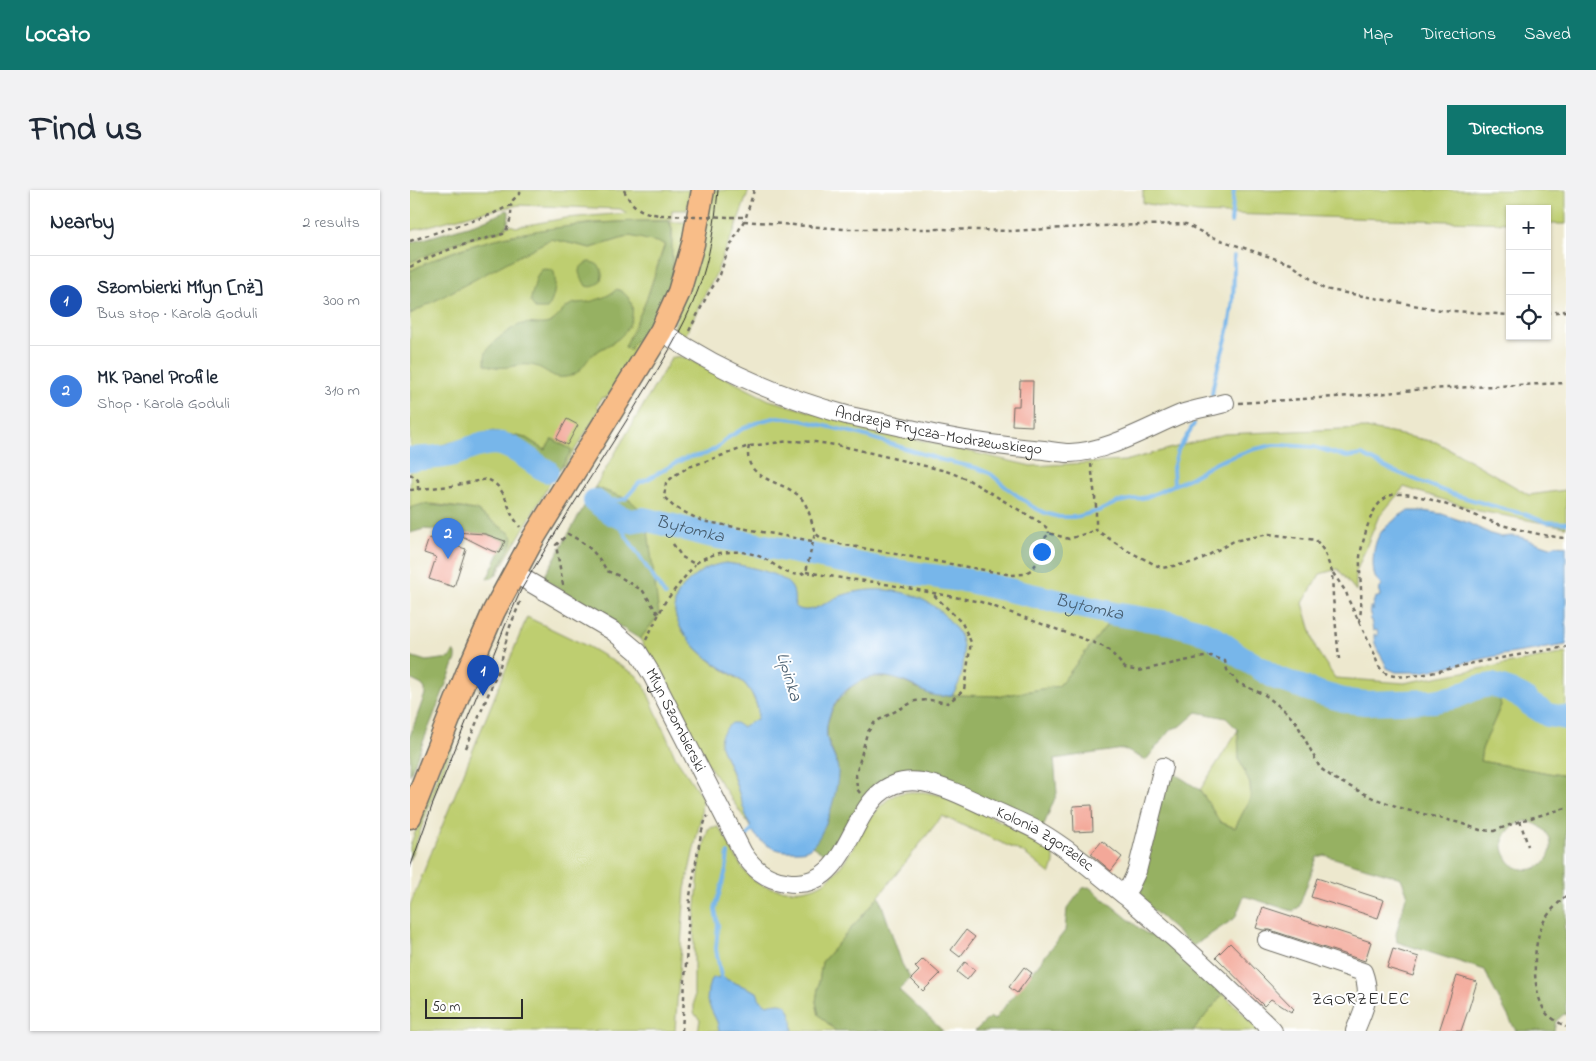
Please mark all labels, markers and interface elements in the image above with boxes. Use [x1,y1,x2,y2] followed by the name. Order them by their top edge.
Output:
[25,18,91,53] text: Locato
[1363,22,1393,48] text: Map
[1421,22,1496,48] text: Directions
[1524,22,1571,48] text: Saved
[30,105,142,156] text: Find us
[1447,105,1566,155] button: Directions
[1506,205,1551,340] map controls
[1506,205,1551,250] button: +
[50,208,114,238] text: Nearby
[302,211,360,235] text: 2 results
[1506,250,1551,295] button: −
[97,275,263,302] text: Szombierki Młyn [nż]
[63,289,69,313] text: 1
[323,289,360,313] text: 300 m
[1506,295,1551,340] button: locate
[97,302,258,326] text: Bus stop · Karola Goduli
[97,365,218,392] text: MK Panel Profile
[62,379,70,403] text: 2
[325,379,360,403] text: 310 m
[97,392,230,416] text: Shop · Karola Goduli
[832,400,1043,462] street label: Andrzeja Frycza-Modrzewskiego
[653,509,726,551] water label: Bytomka
[432,518,464,559] pin: 2
[1029,539,1055,565] your location
[1052,588,1125,628] water label: Bytomka
[768,650,808,705] water label: Lipinka
[467,655,499,696] pin: 1
[639,664,712,776] street label: Młyn Szombierski
[992,801,1099,878] street label: Kolonia Zgorzelec
[1312,987,1410,1013] district label: ZGORZELEC
[425,996,522,1019] scale bar
[432,997,460,1018] text: 50 m

